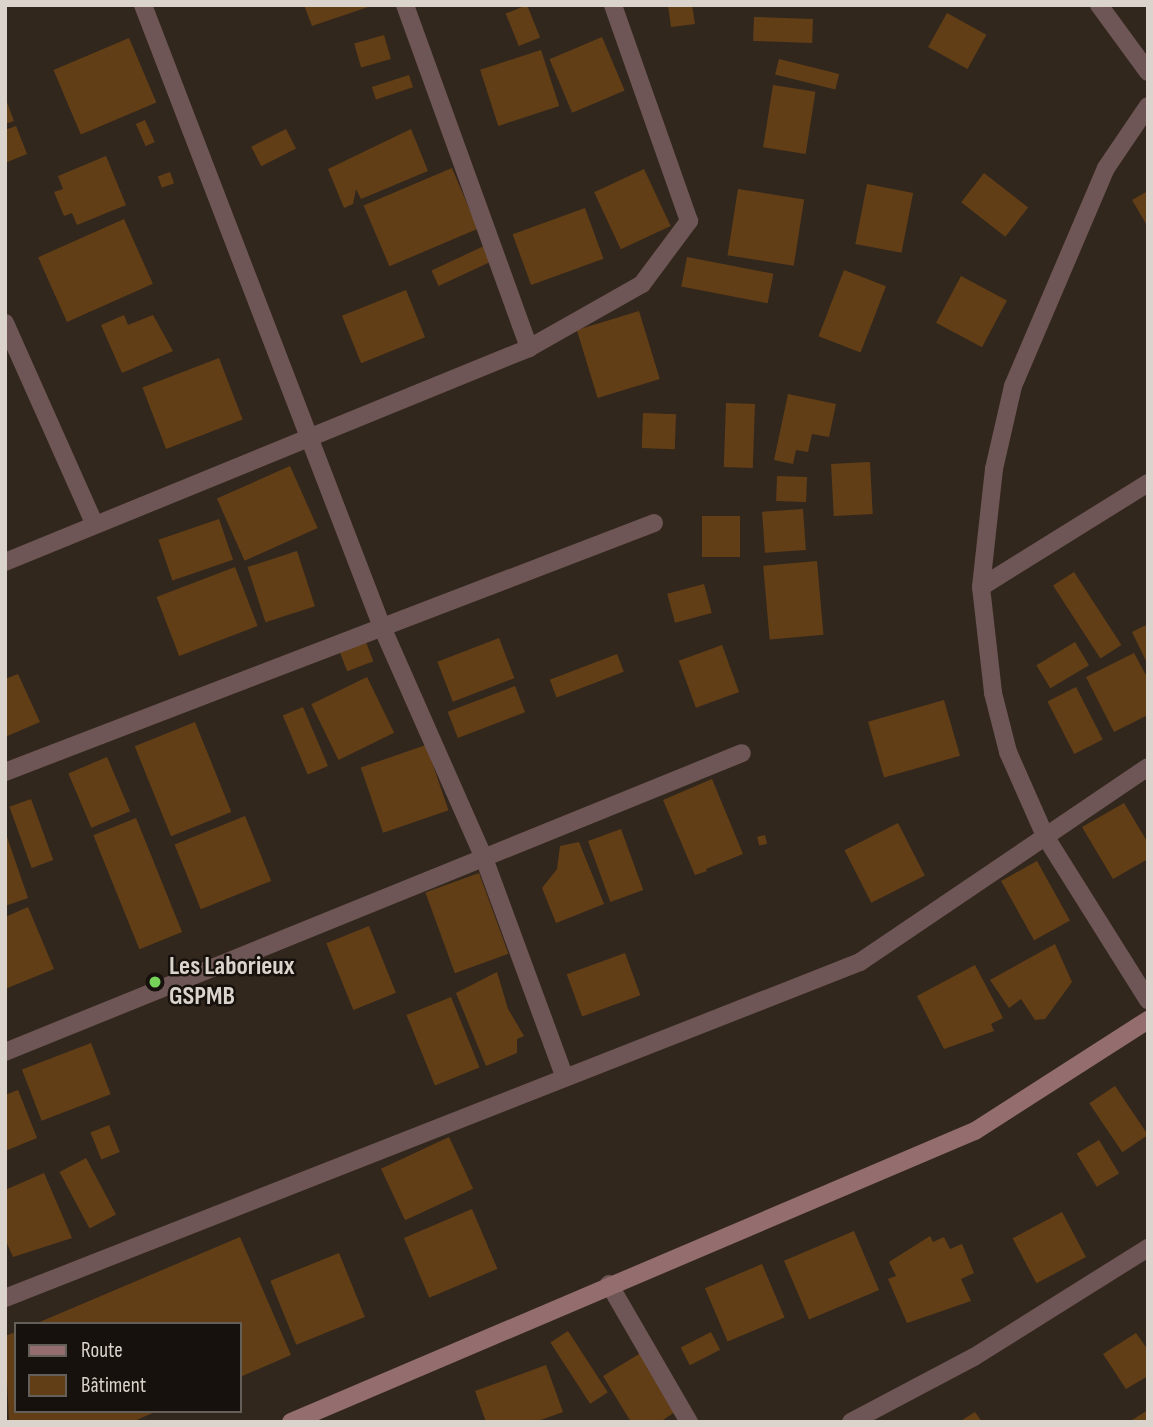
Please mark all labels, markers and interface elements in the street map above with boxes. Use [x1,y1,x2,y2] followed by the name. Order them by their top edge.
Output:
[169,951,294,1012] place label: Les Laborieux GSPMB
[147,974,163,990] marker: Les Laborieux GSPMB
[14,1322,242,1413] legend
[81,1338,123,1363] text: Route
[81,1373,146,1398] text: Bâtiment

